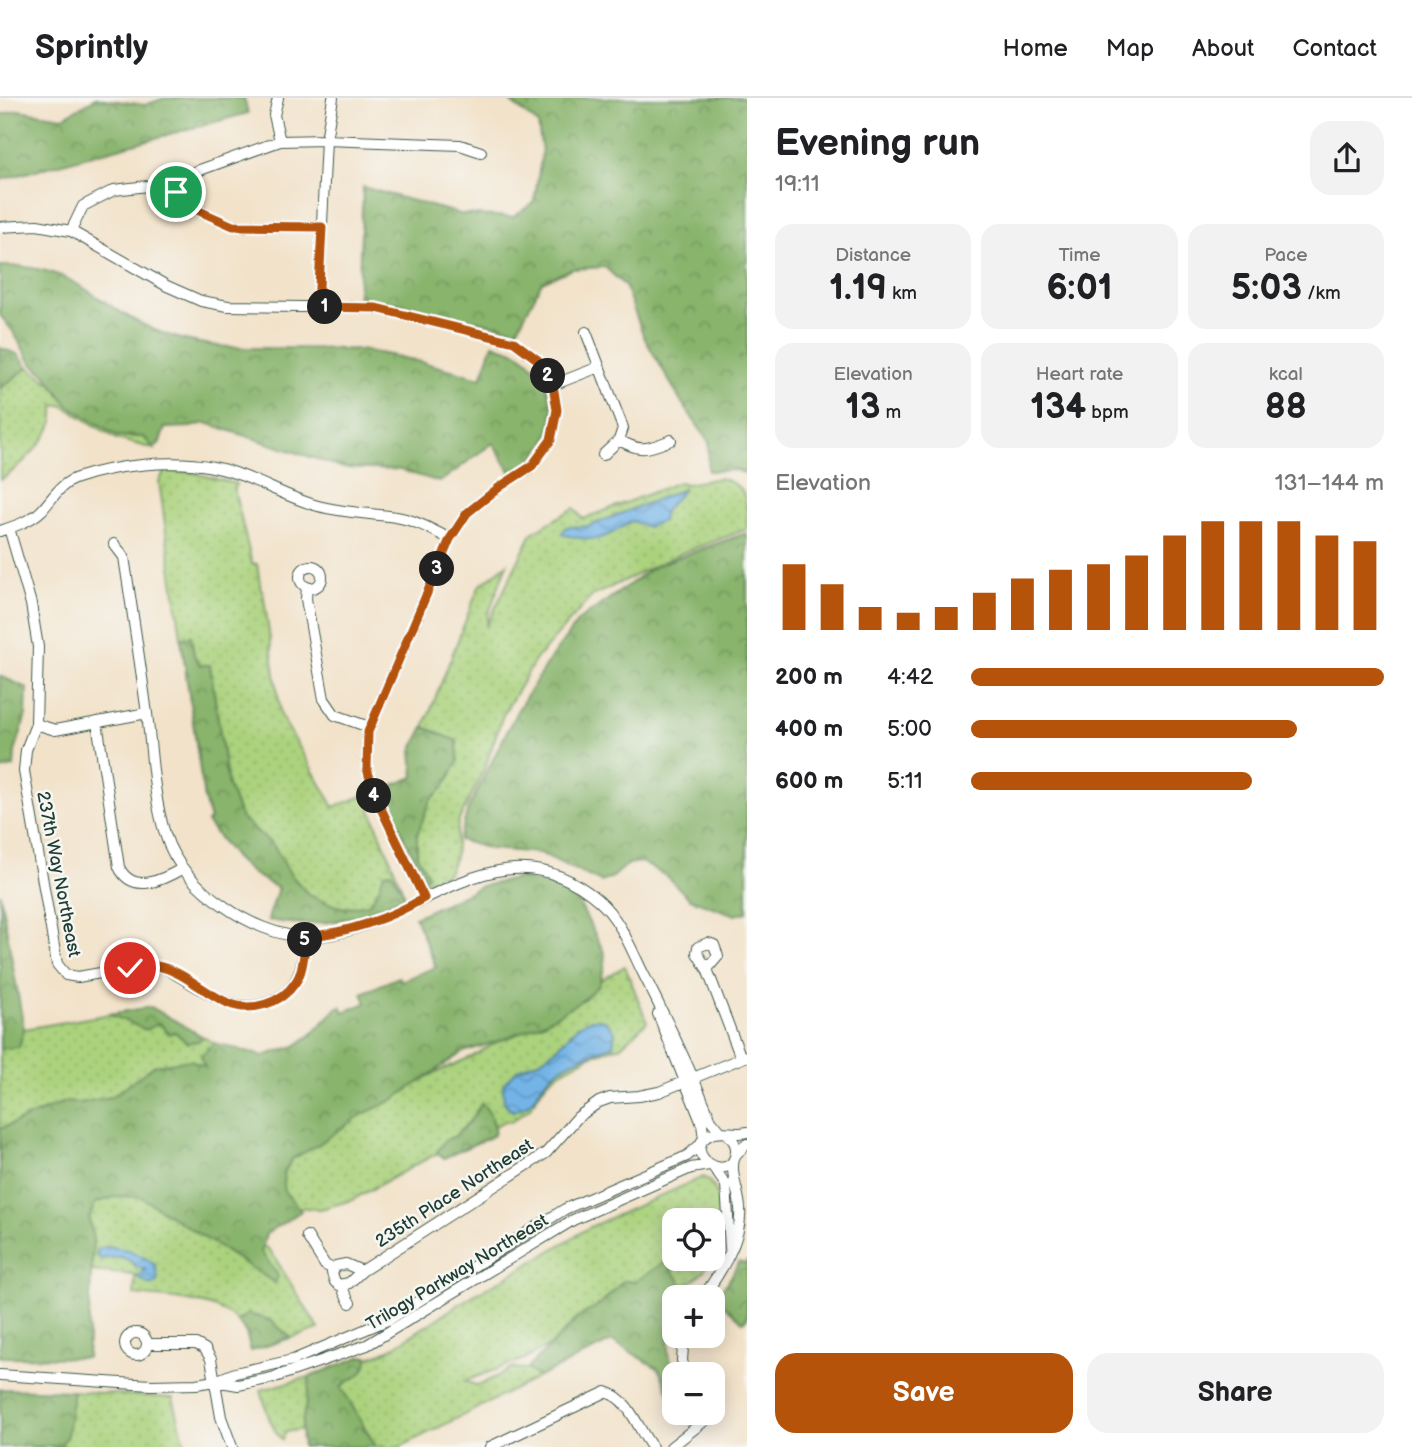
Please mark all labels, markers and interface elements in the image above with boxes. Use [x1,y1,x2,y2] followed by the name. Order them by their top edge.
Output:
[35,28,148,68] text: Sprintly
[1003,34,1068,63] text: Home
[1106,34,1154,63] text: Map
[1192,34,1254,63] text: About
[1292,34,1377,63] text: Contact
[775,121,980,166] text: Evening run
[1310,121,1384,195] button: share
[146,162,206,222] pin
[775,170,820,198] text: 19:11
[157,173,195,211] icon: arrive
[835,244,911,267] text: Distance
[1058,244,1101,267] text: Time
[1264,244,1307,267] text: Pace
[829,267,887,310] text: 1.19
[1046,267,1113,310] text: 6:01
[1231,267,1302,310] text: 5:03
[887,282,917,305] text: km
[1302,282,1341,305] text: /km
[308,290,342,325] pin: 1
[321,295,329,318] text: 1
[530,358,566,394] pin: 2
[834,363,913,386] text: Elevation
[1036,363,1123,386] text: Heart rate
[1269,363,1303,386] text: kcal
[542,364,553,387] text: 2
[845,386,880,429] text: 13
[1030,386,1086,429] text: 134
[1265,386,1307,429] text: 88
[880,401,901,424] text: m
[1086,401,1129,424] text: bpm
[775,469,871,497] text: Elevation
[1275,469,1384,497] text: 131–144 m
[420,552,454,587] pin: 3
[431,557,442,580] text: 3
[775,663,843,691] text: 200 m
[887,663,933,691] text: 4:42
[775,715,843,743] text: 400 m
[887,715,932,743] text: 5:00
[775,767,843,795] text: 600 m
[887,767,923,795] text: 5:11
[356,778,392,814] pin: 4
[368,784,379,807] text: 4
[32,789,85,959] street label: 237th Way Northeast
[288,922,322,958] pin: 5
[299,928,310,951] text: 5
[100,938,160,998] pin
[111,949,149,987] icon: check
[372,1134,537,1252] street label: 235th Place Northeast
[662,1208,725,1425] map controls
[662,1208,725,1271] button: locate
[363,1210,552,1335] street label: Trilogy Parkway Northeast
[662,1285,725,1348] button: +
[775,1353,1073,1433] button: Save
[1087,1353,1384,1433] button: Share
[662,1362,725,1425] button: −

